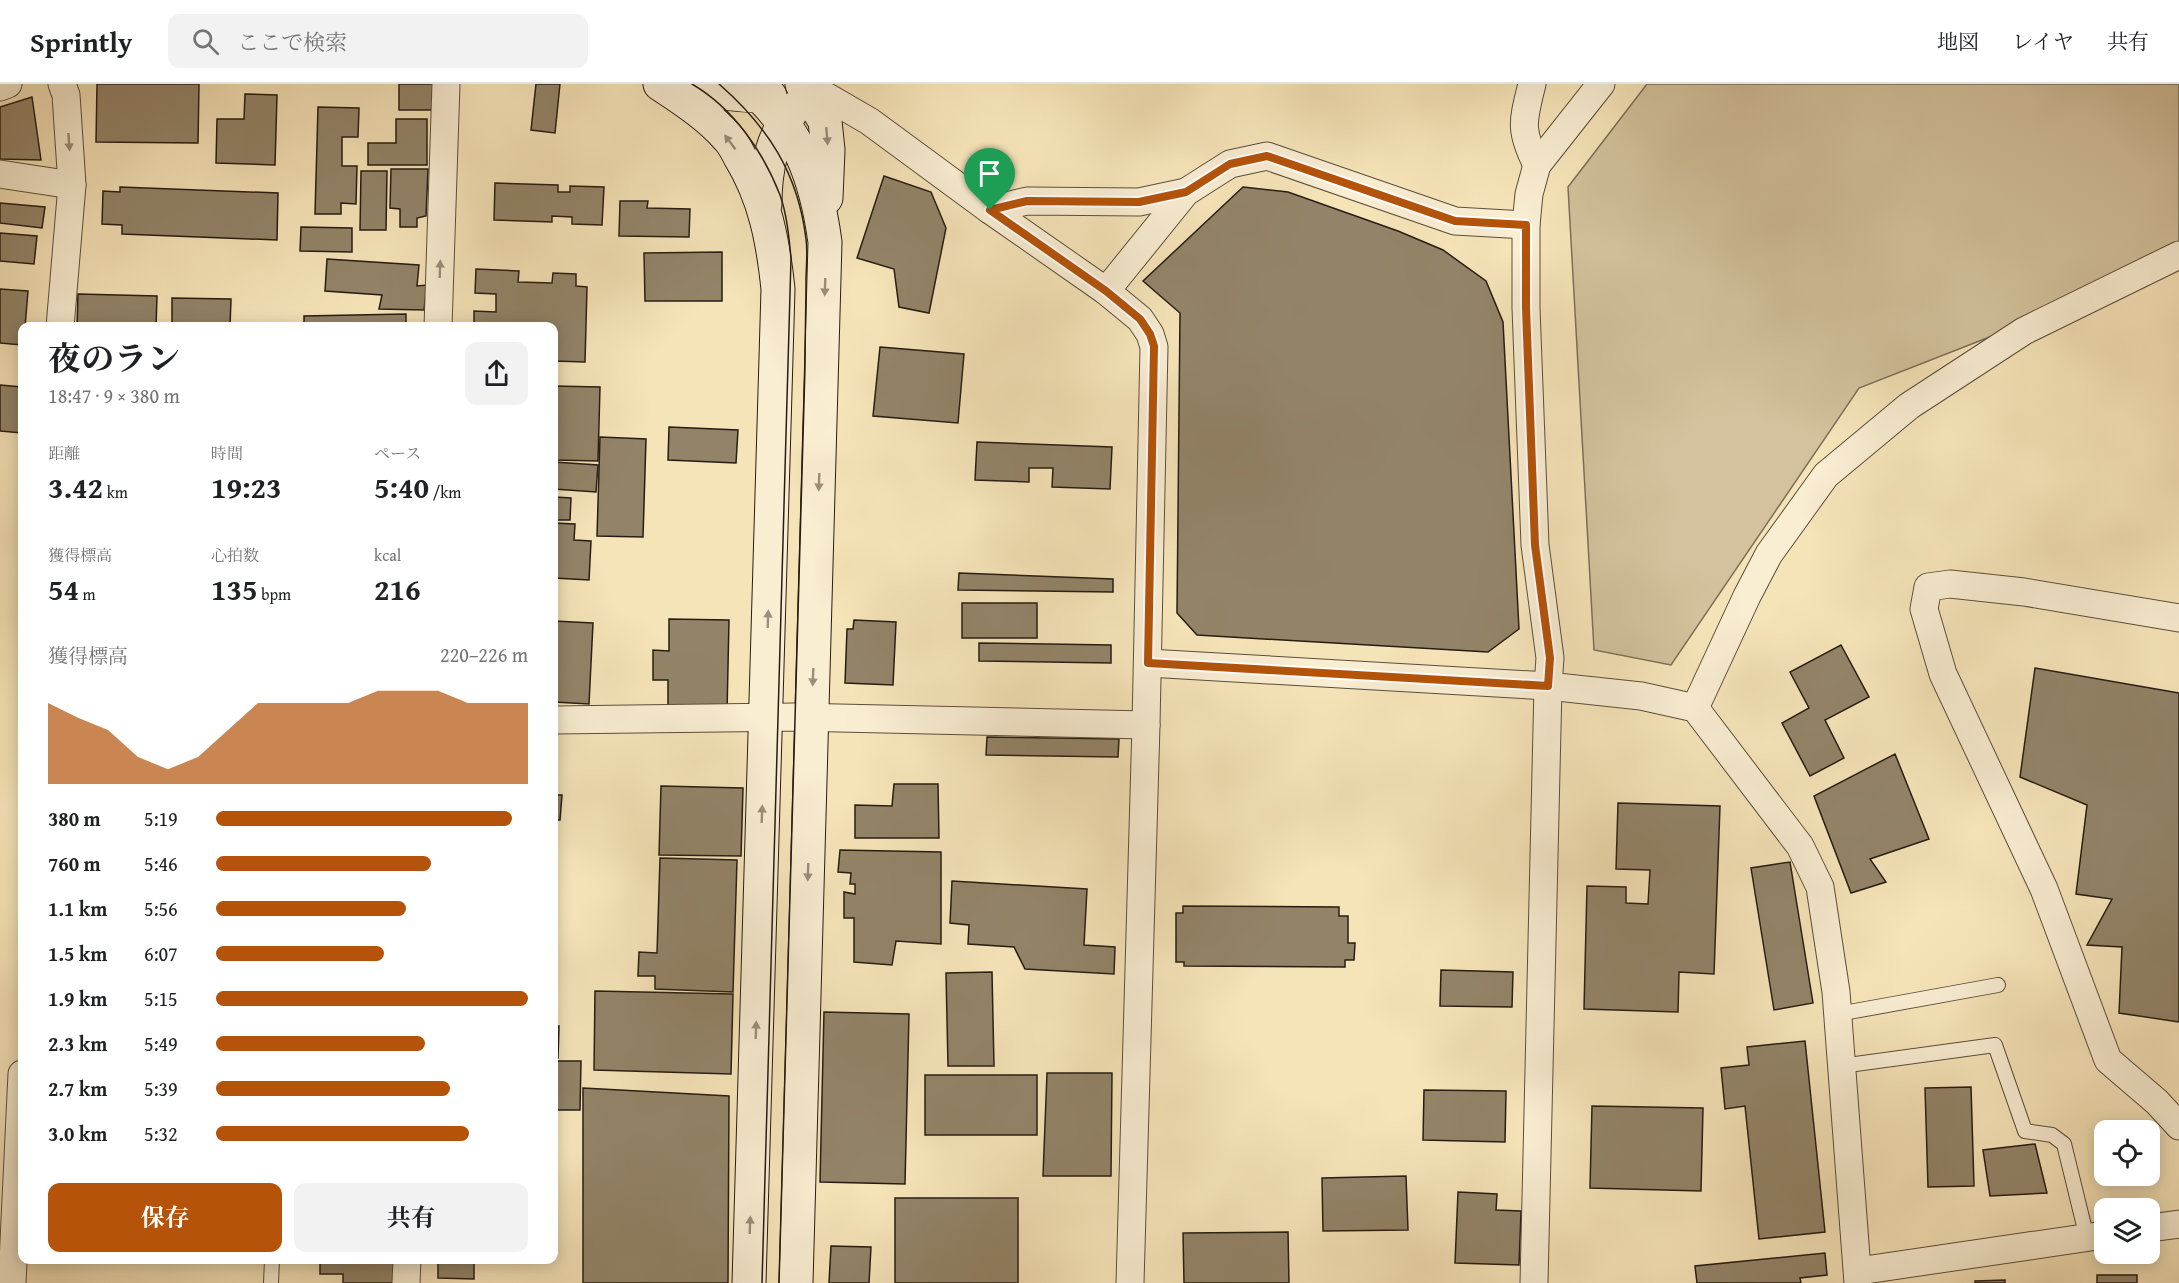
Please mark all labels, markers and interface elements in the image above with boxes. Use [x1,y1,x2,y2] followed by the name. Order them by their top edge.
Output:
[168,14,588,68] search box
[30,21,132,62] text: Sprintly
[189,25,222,58] icon: search
[237,26,347,58] text: ここで検索
[1937,26,1979,57] text: 地図
[2012,26,2074,57] text: レイヤ
[2107,26,2149,57] text: 共有
[822,126,831,145] one-way arrow
[64,132,74,151] one-way arrow
[724,134,736,149] one-way arrow
[964,148,1015,210] pin
[973,157,1006,190] icon: arrive
[435,259,445,278] one-way arrow
[820,278,829,297] one-way arrow
[48,334,180,382] text: 夜のラン
[465,342,528,405] button: share
[48,381,180,410] text: 18:47 · 9 × 380 m
[48,441,80,465] text: 距離
[211,441,243,465] text: 時間
[374,441,421,465] text: ペース
[48,465,103,509] text: 3.42
[211,465,282,509] text: 19:23
[374,465,429,509] text: 5:40
[814,473,824,492] one-way arrow
[103,480,128,504] text: km
[429,480,461,504] text: /km
[48,543,112,567] text: 獲得標高
[211,543,259,567] text: 心拍数
[374,543,401,567] text: kcal
[48,567,79,611] text: 54
[211,567,258,611] text: 135
[374,567,421,611] text: 216
[79,582,96,606] text: m
[258,582,291,606] text: bpm
[763,609,773,628] one-way arrow
[440,640,528,669] text: 220–226 m
[48,641,128,670] text: 獲得標高
[809,667,818,686] one-way arrow
[48,804,101,833] text: 380 m
[144,804,178,833] text: 5:19
[758,804,767,823] one-way arrow
[48,849,101,878] text: 760 m
[144,849,178,878] text: 5:46
[803,862,812,881] one-way arrow
[48,894,107,923] text: 1.1 km
[144,894,178,923] text: 5:56
[48,939,107,968] text: 1.5 km
[144,939,178,968] text: 6:07
[48,984,107,1013] text: 1.9 km
[144,984,178,1013] text: 5:15
[751,1020,761,1039] one-way arrow
[48,1029,107,1058] text: 2.3 km
[144,1029,178,1058] text: 5:49
[48,1074,107,1103] text: 2.7 km
[144,1074,178,1103] text: 5:39
[48,1119,107,1148] text: 3.0 km
[144,1119,178,1148] text: 5:32
[2094,1120,2160,1264] map controls
[2094,1120,2160,1186] button: locate
[48,1183,282,1252] button: 保存
[294,1183,528,1252] button: 共有
[2094,1198,2160,1264] button: layers
[746,1215,755,1234] one-way arrow

